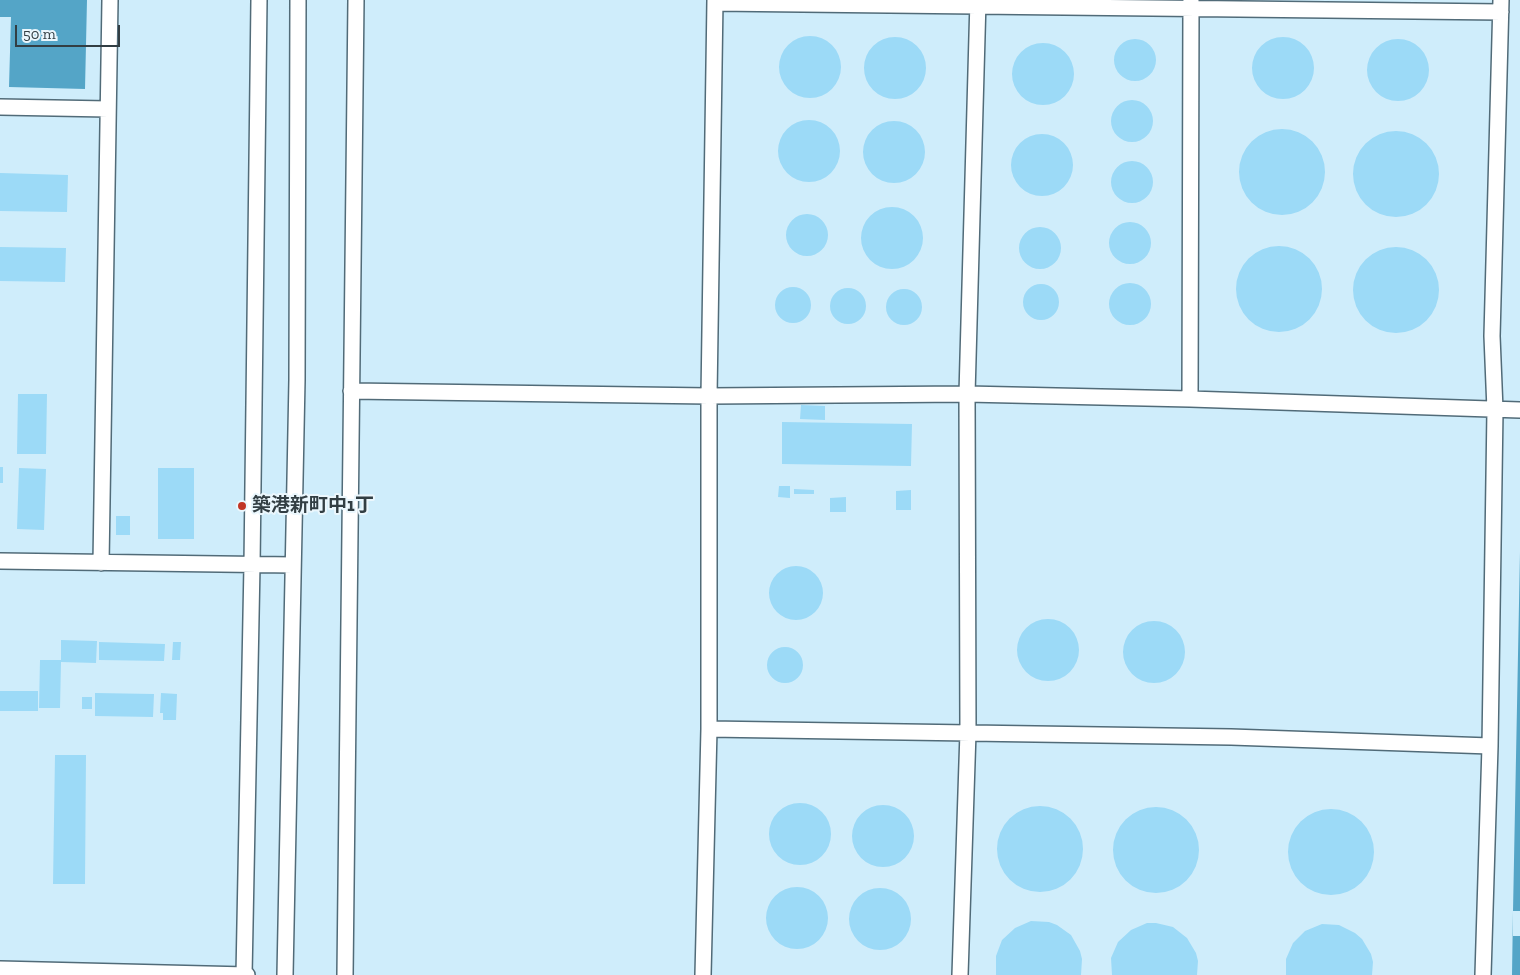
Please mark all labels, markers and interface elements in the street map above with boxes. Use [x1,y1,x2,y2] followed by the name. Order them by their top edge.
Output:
[18,15,122,47] scale bar
[23,25,56,43] text: 50 m
[252,495,374,517] place label: 築港新町中1丁
[236,500,248,512] marker: 築港新町中1丁

